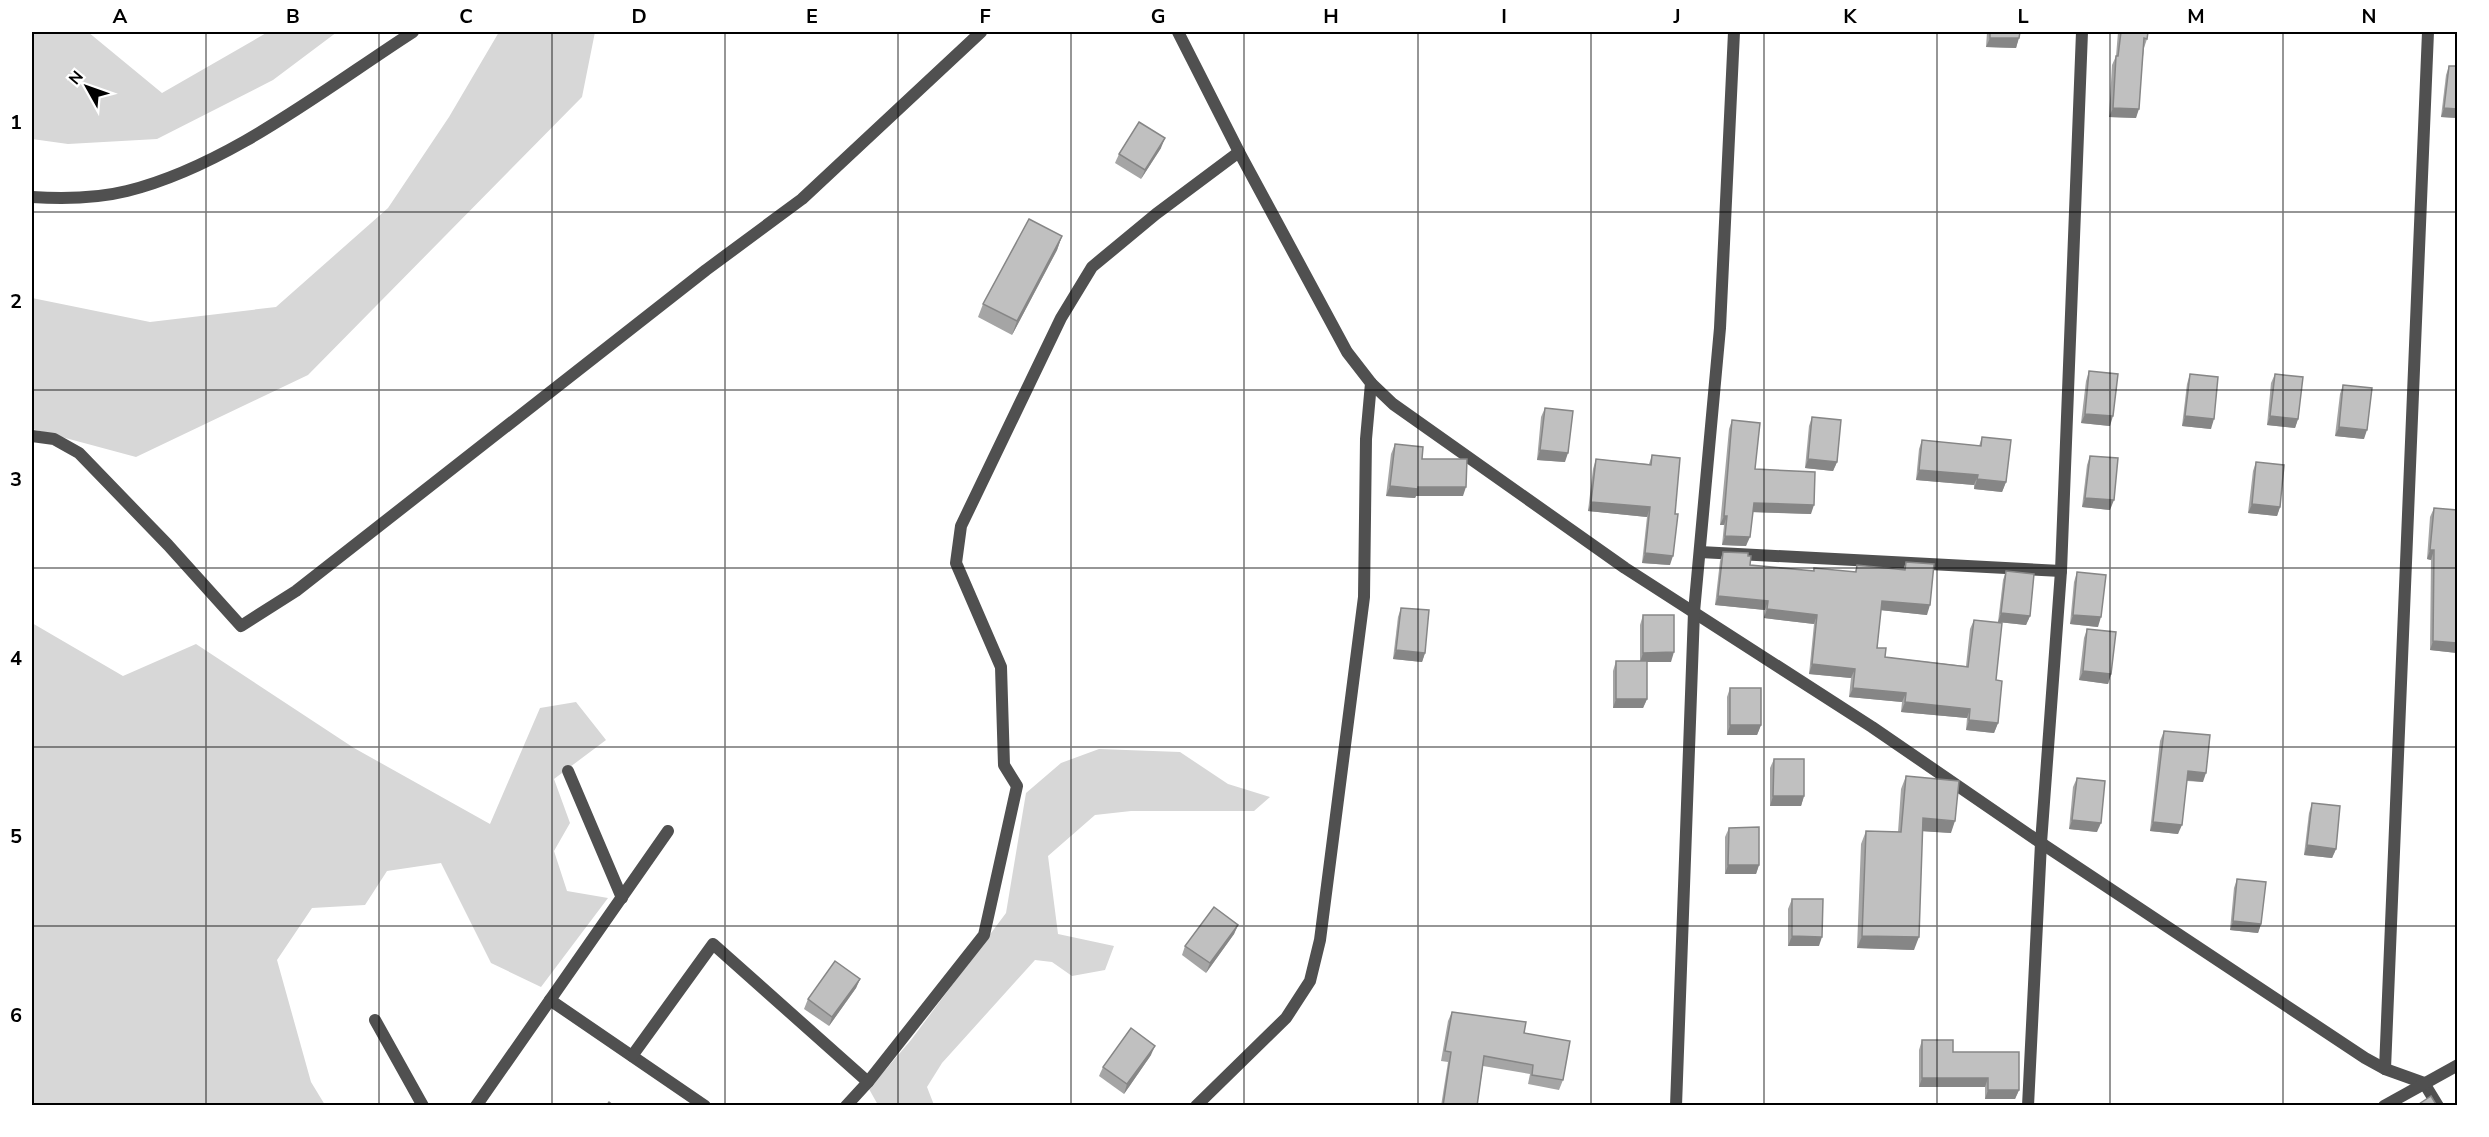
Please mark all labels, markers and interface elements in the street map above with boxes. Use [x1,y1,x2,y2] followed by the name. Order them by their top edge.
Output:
[113,3,128,30] text: A
[286,3,300,30] text: B
[459,3,473,30] text: C
[631,3,647,30] text: D
[806,3,818,30] text: E
[979,3,991,30] text: F
[1151,3,1165,30] text: G
[1323,3,1339,30] text: H
[1501,3,1507,30] text: I
[1672,3,1681,30] text: J
[1843,3,1857,30] text: K
[2017,3,2029,30] text: L
[2187,3,2205,30] text: M
[2362,3,2376,30] text: N
[57,57,117,117] north arrow
[64,66,89,90] text: N
[10,109,22,136] text: 1
[10,288,22,315] text: 2
[10,466,22,493] text: 3
[10,645,22,672] text: 4
[10,823,22,850] text: 5
[10,1002,22,1029] text: 6

